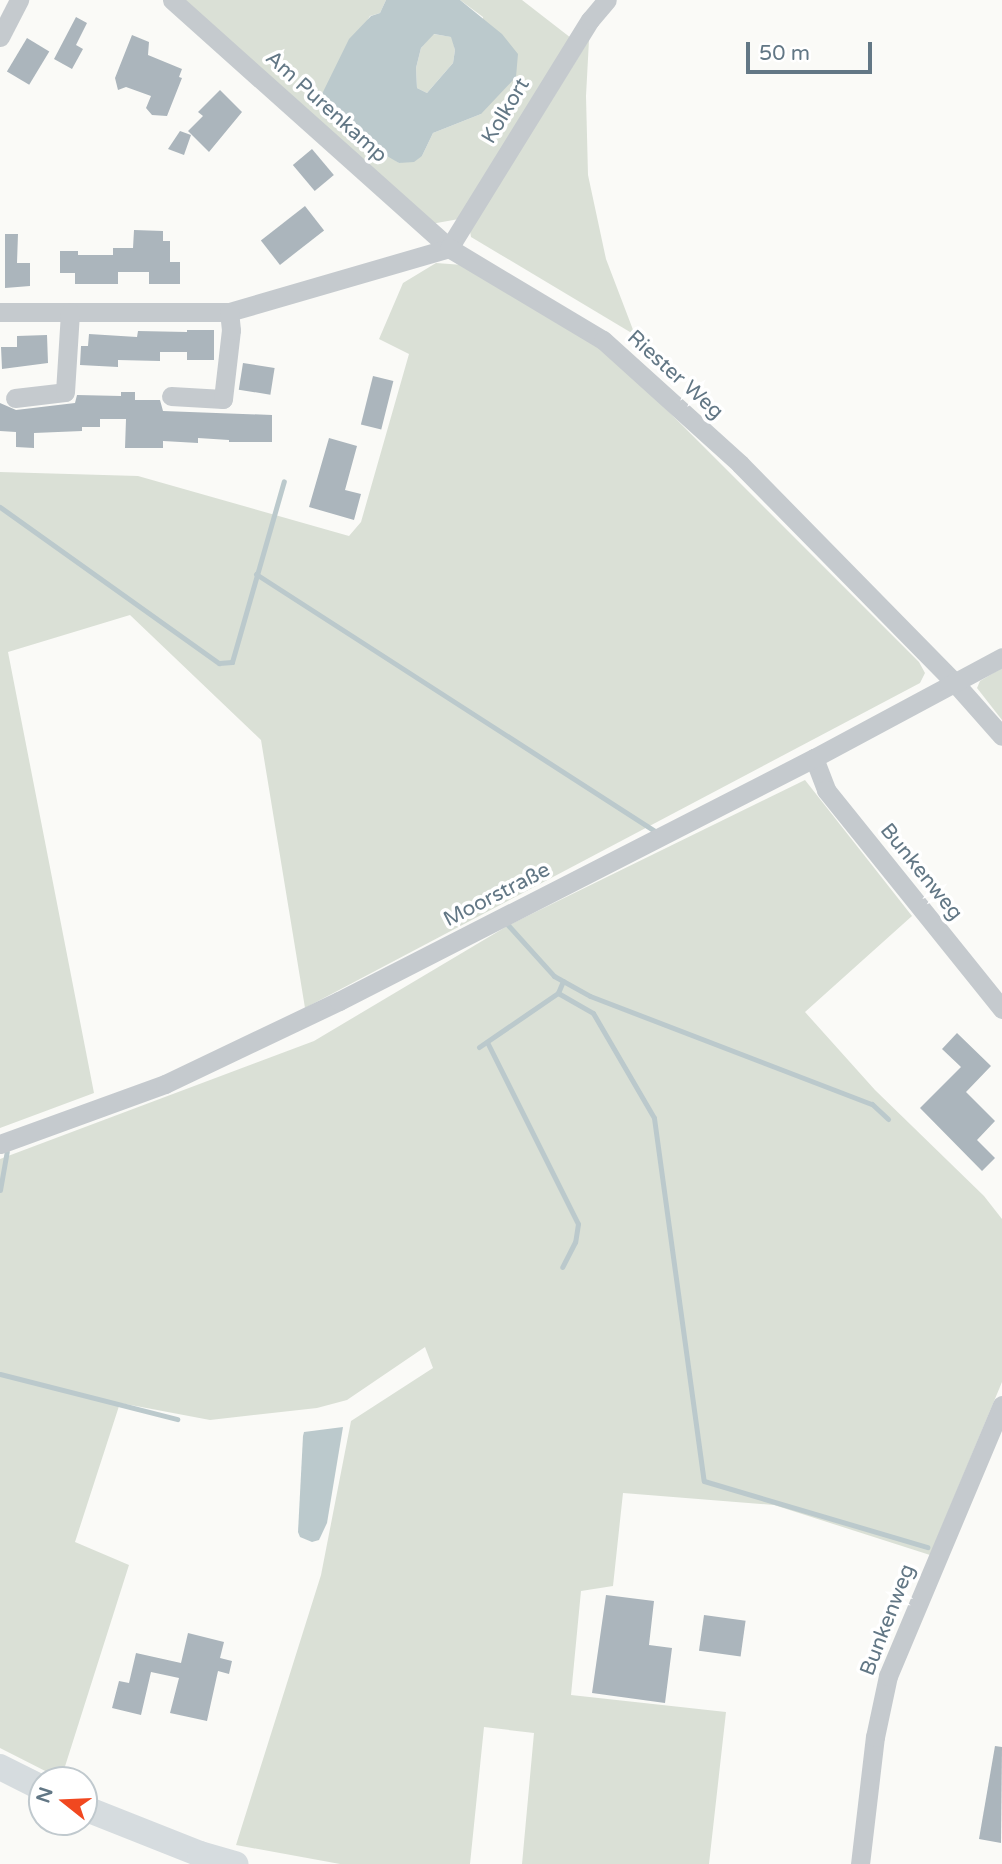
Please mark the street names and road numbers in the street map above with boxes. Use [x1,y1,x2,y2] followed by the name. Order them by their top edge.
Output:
[260,46,392,168] street label: Am Purenkamp
[477,74,535,148] street label: Kolkort
[622,325,728,425] street label: Riester Weg
[874,818,968,926] street label: Bunkenweg
[440,857,554,933] street label: Moorstraße
[855,1561,921,1679] street label: Bunkenweg

